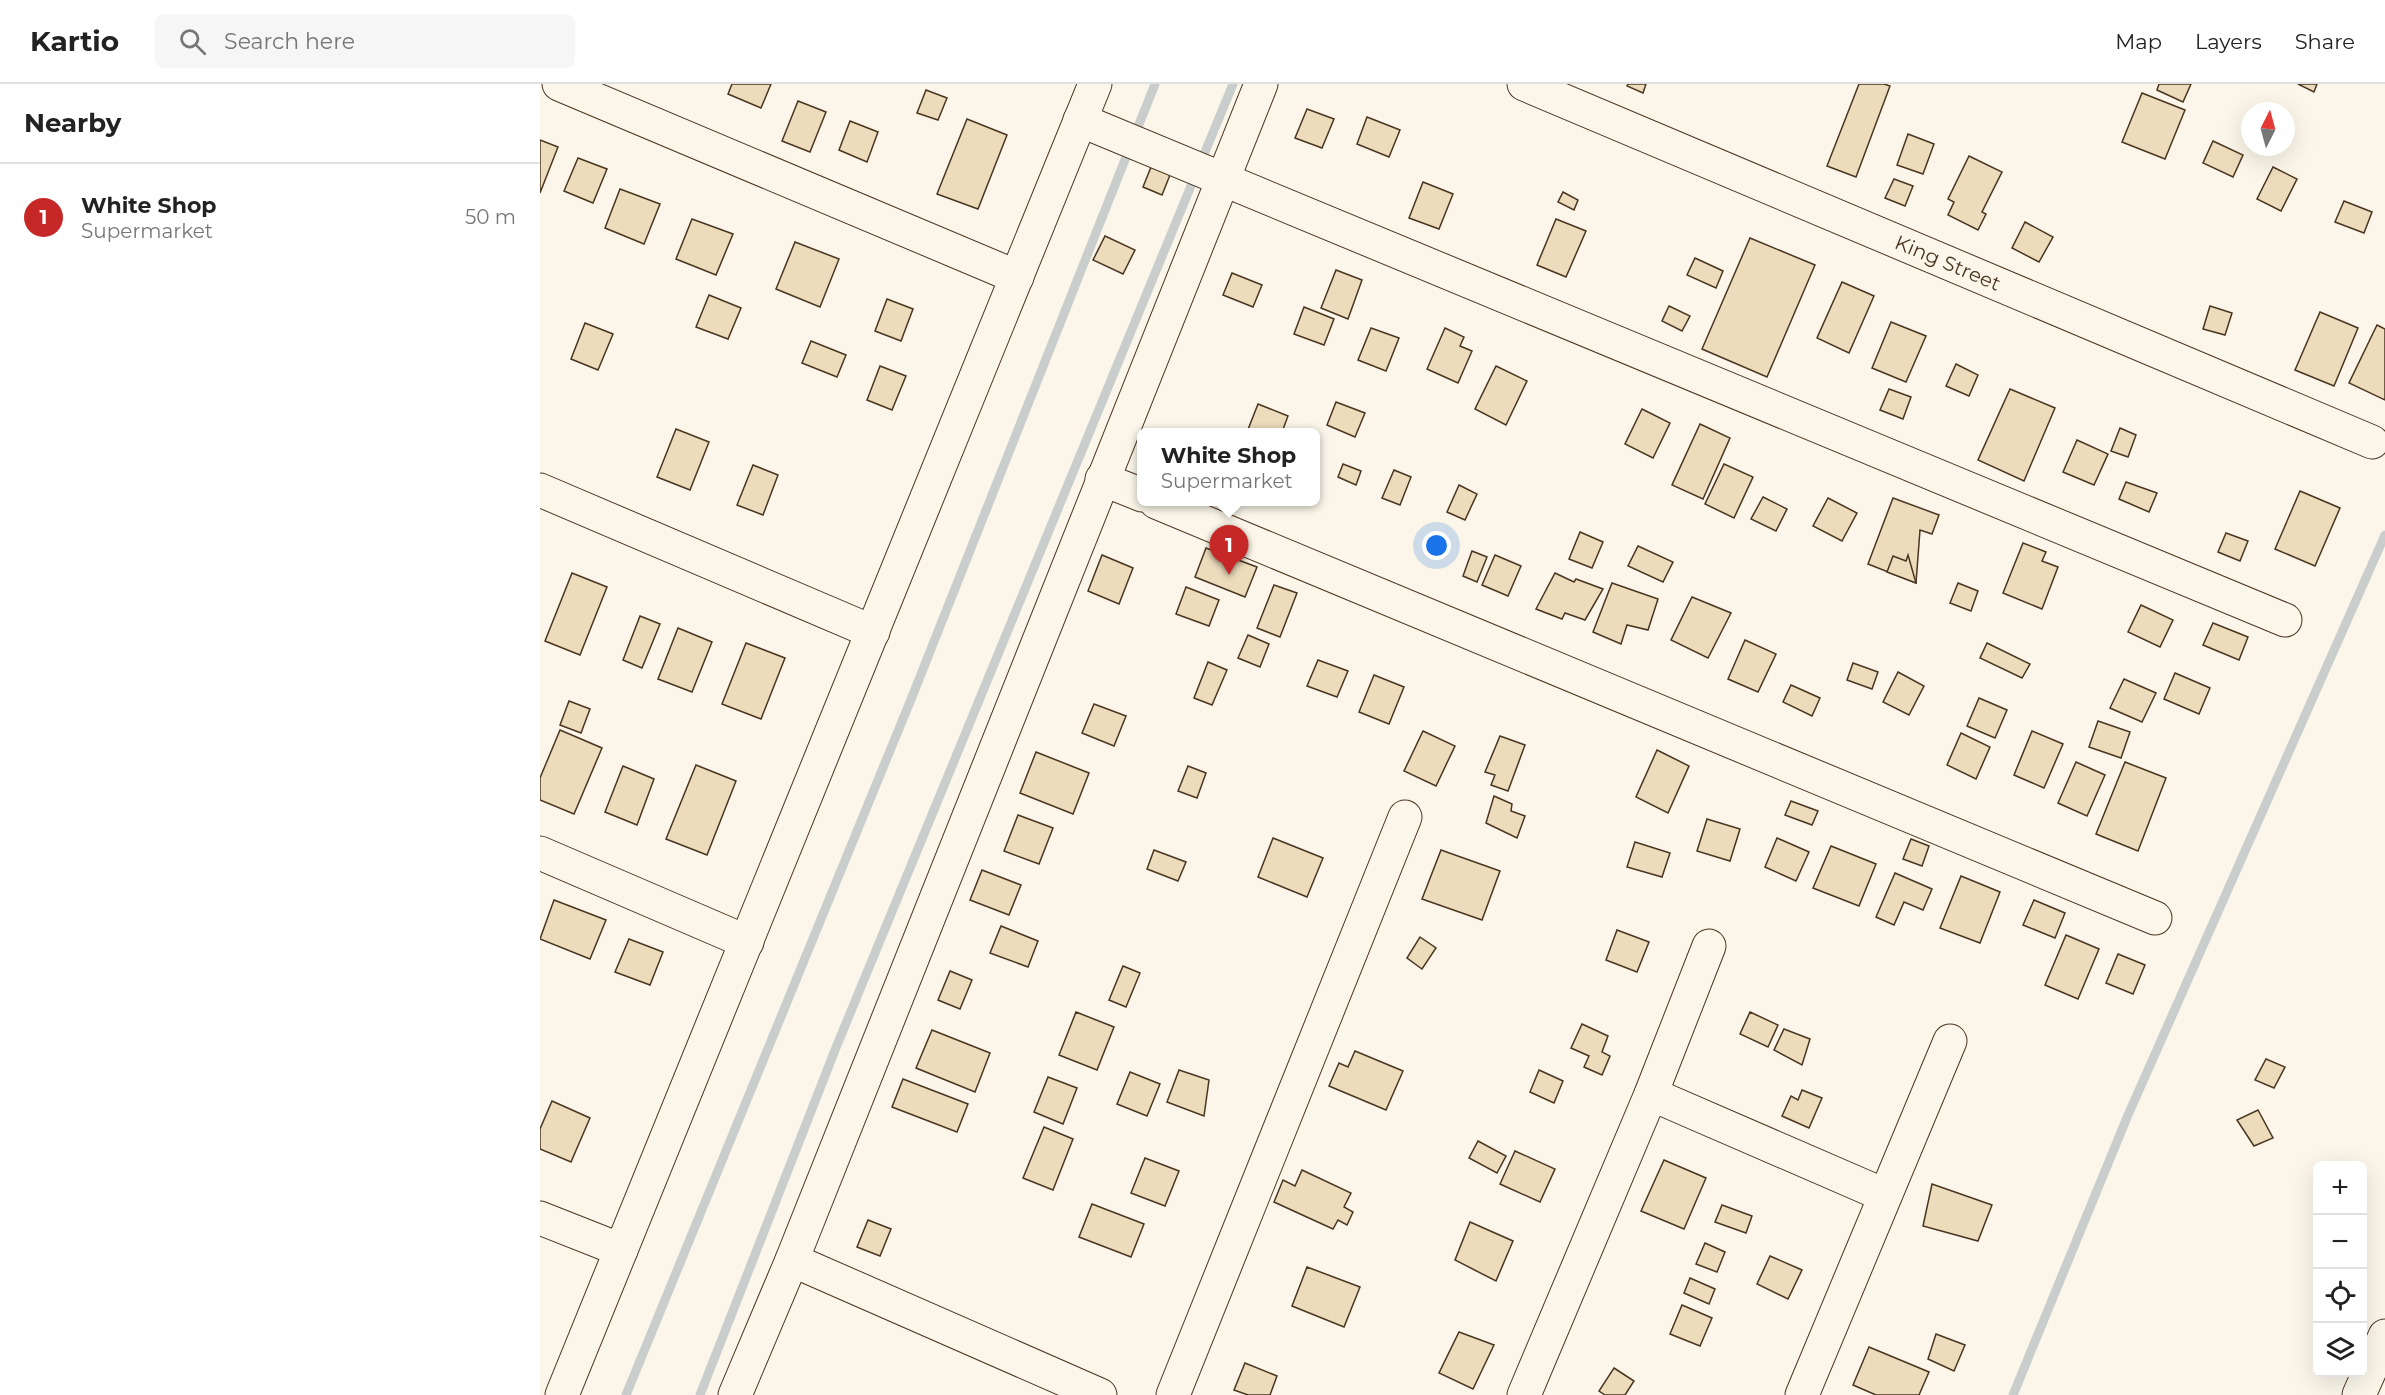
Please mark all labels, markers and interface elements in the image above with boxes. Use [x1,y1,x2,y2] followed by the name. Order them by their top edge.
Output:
[155,14,575,68] search box
[30,24,119,58] text: Kartio
[176,25,209,58] icon: search
[224,28,355,55] text: Search here
[2115,29,2162,54] text: Map
[2195,29,2262,54] text: Layers
[2295,29,2355,54] text: Share
[2241,102,2295,156] north arrow
[24,107,121,139] text: Nearby
[81,192,217,219] text: White Shop
[40,205,47,229] text: 1
[465,205,516,229] text: 50 m
[81,219,213,243] text: Supermarket
[1891,230,2004,296] street label: King Street
[1137,428,1320,506] popup
[1161,442,1296,469] text: White Shop
[1161,469,1293,493] text: Supermarket
[1210,526,1248,575] pin: 1
[1422,531,1451,560] your location
[2313,1161,2367,1377] map controls
[2313,1161,2367,1215] button: +
[2313,1215,2367,1269] button: −
[2313,1269,2367,1323] button: locate
[2313,1323,2367,1377] button: layers

